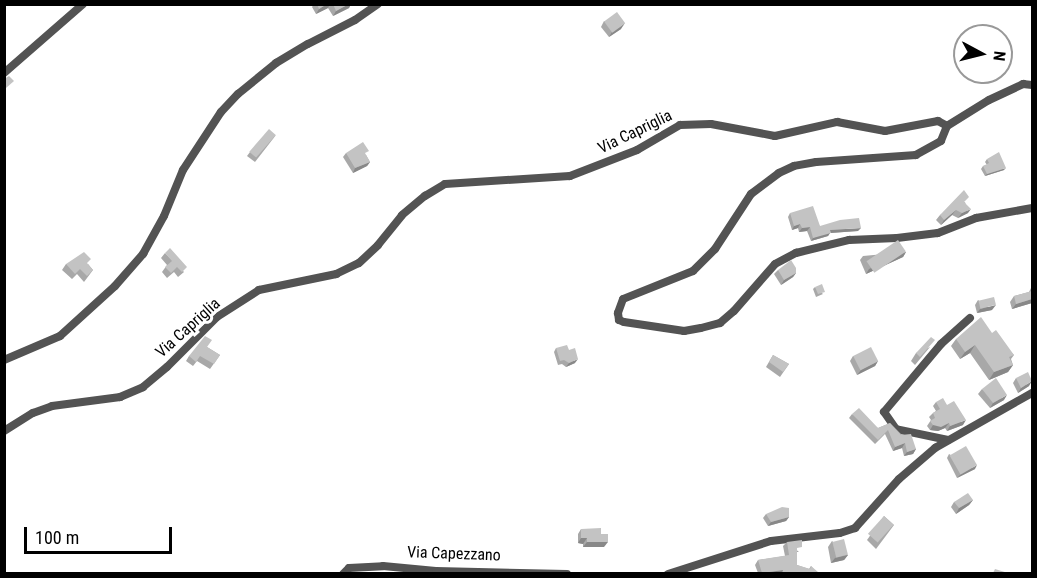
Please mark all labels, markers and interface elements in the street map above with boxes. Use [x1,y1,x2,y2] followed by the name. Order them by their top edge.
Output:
[953,24,1013,84] north arrow
[989,50,1009,62] text: N
[595,106,675,158] street label: Via Capriglia
[152,294,224,362] street label: Via Capriglia
[27,515,176,553] scale bar
[35,527,79,548] text: 100 m
[407,543,501,565] street label: Via Capezzano

